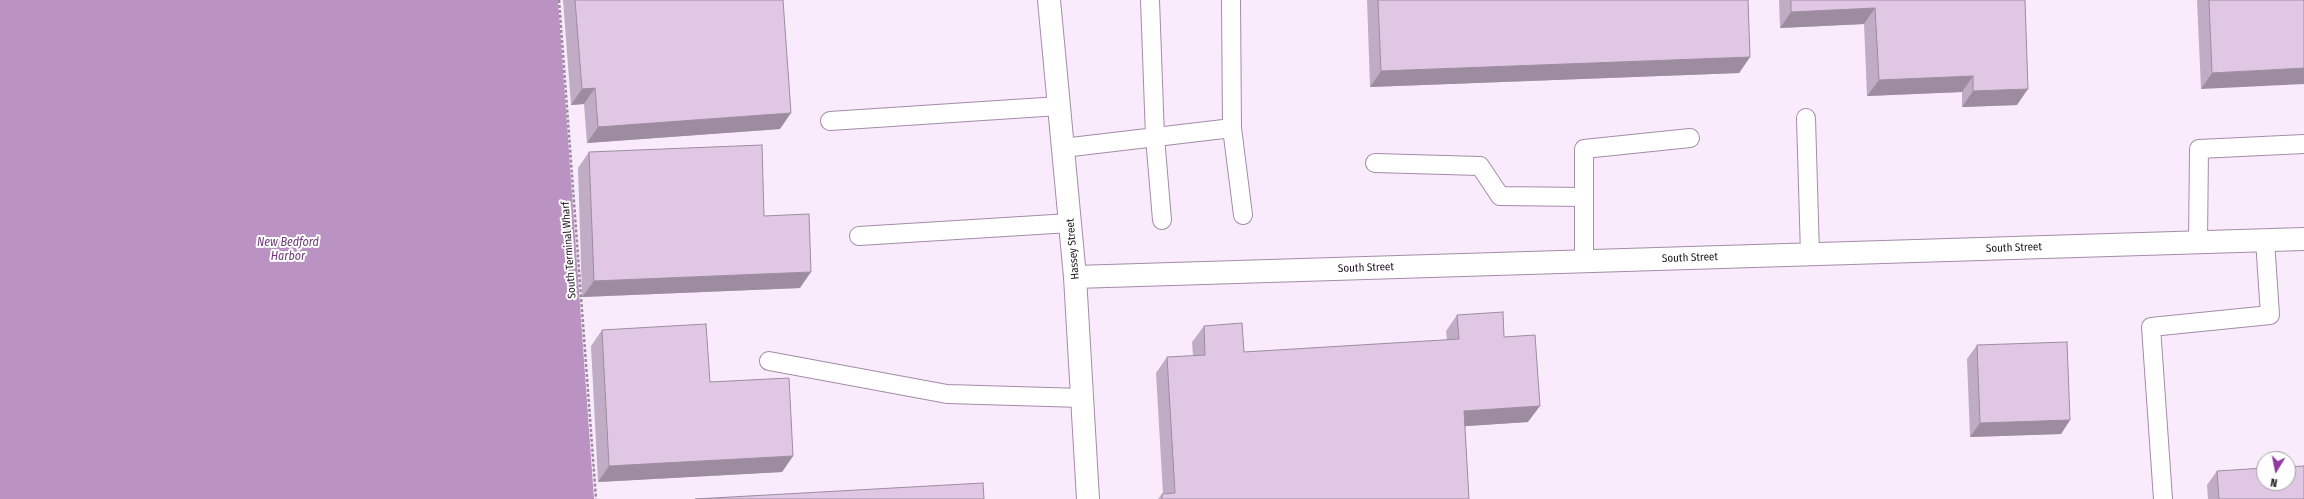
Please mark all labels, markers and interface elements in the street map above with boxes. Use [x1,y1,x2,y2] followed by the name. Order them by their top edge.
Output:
[559,201,579,299] street label: South Terminal Wharf
[1064,218,1082,280] street label: Hassey Street
[257,236,319,264] water label: New Bedford Harbor
[1986,240,2042,256] street label: South Street
[1662,250,1718,266] street label: South Street
[1338,260,1394,276] street label: South Street
[2256,451,2296,491] north arrow
[2270,475,2278,489] text: N

